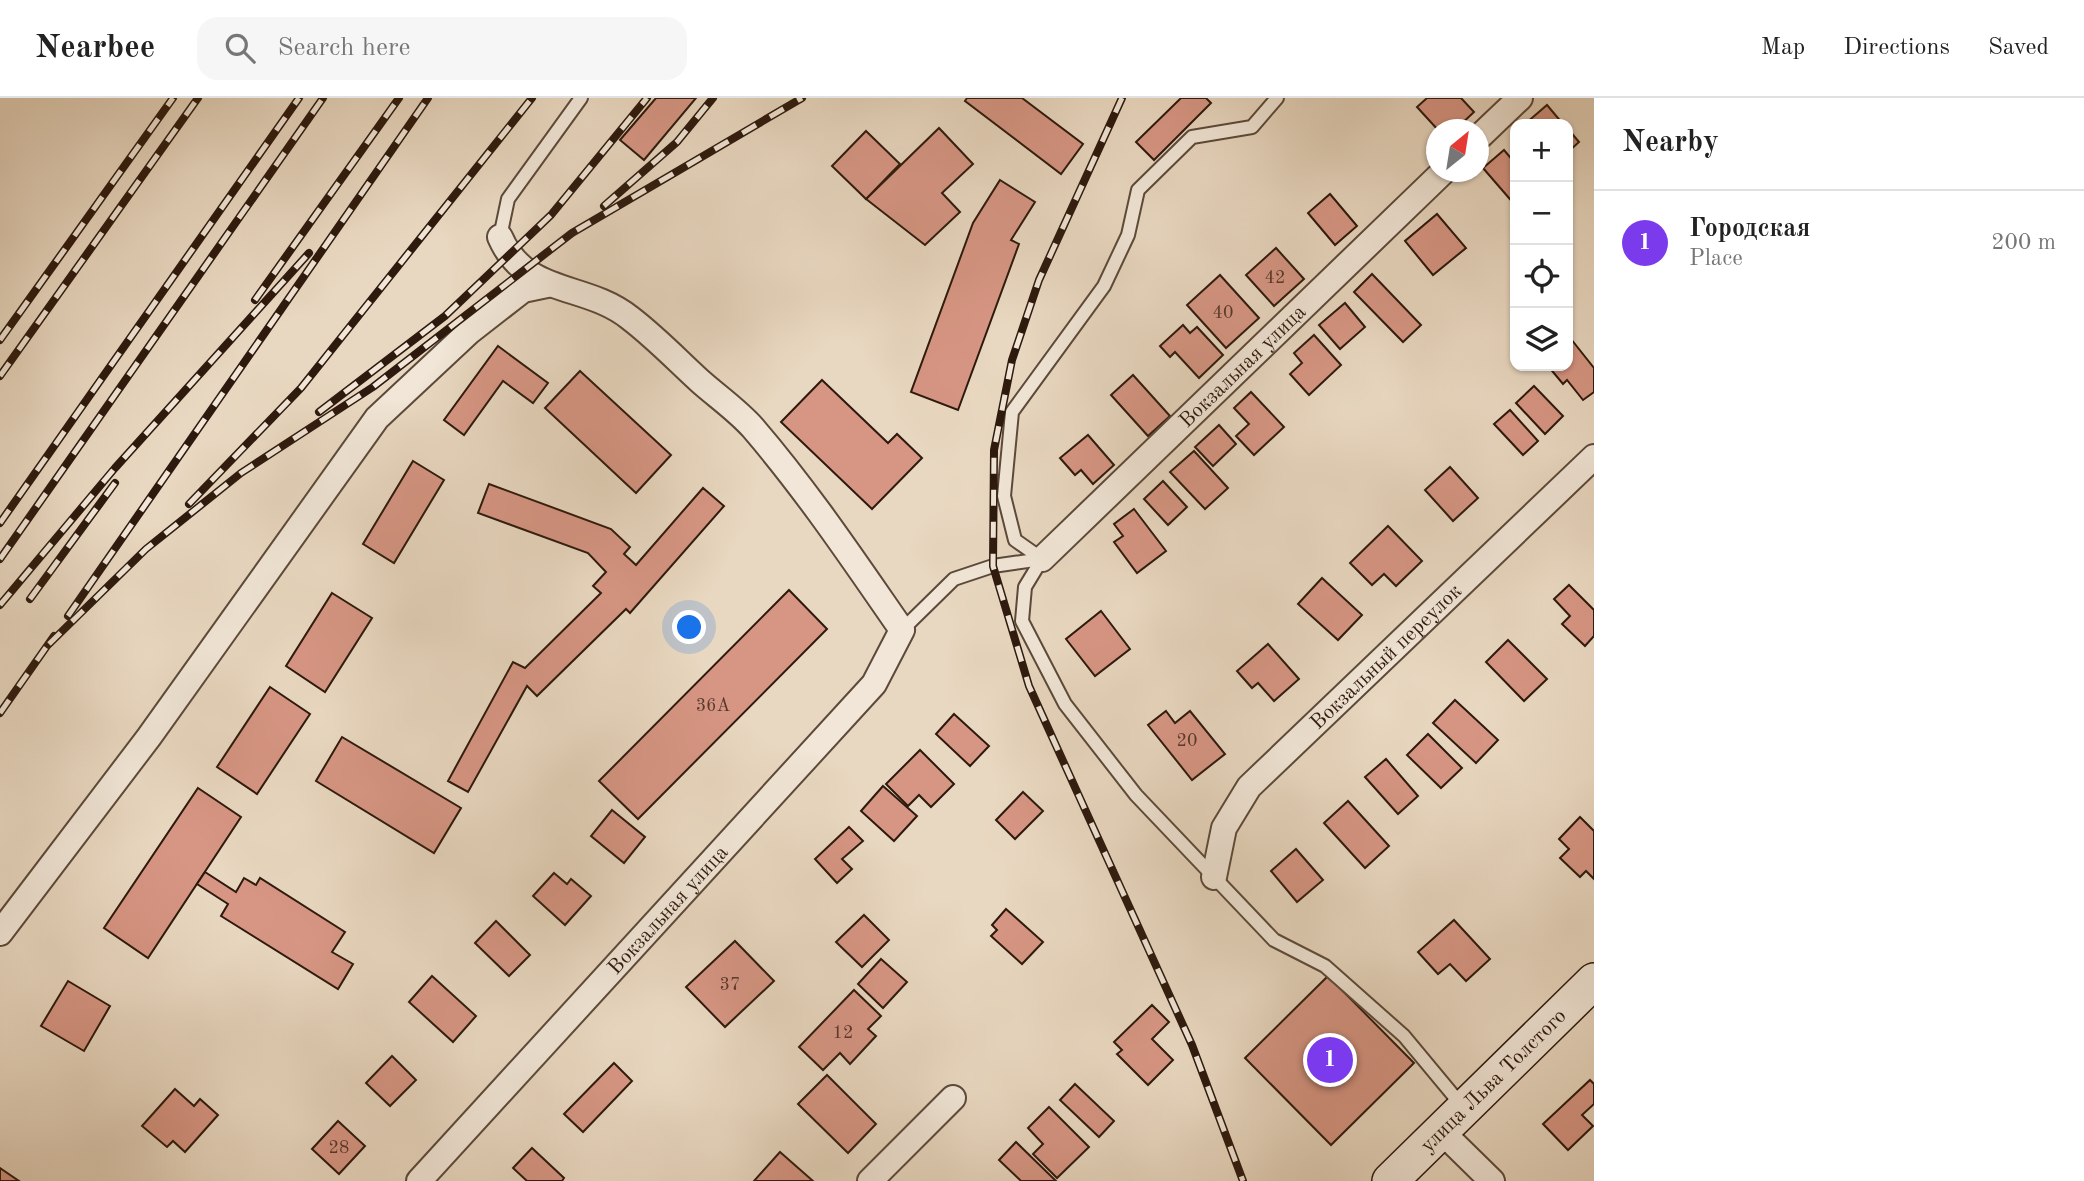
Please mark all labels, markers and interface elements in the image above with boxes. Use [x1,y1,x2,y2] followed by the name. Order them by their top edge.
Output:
[197,17,687,80] search box
[221,29,259,67] icon: search
[35,32,155,65] text: Nearbee
[277,35,411,61] text: Search here
[1761,36,1805,60] text: Map
[1843,36,1950,60] text: Directions
[1988,36,2049,60] text: Saved
[1426,119,1489,182] north arrow
[1510,119,1573,371] map controls
[1510,119,1573,182] button: +
[1622,128,1719,158] text: Nearby
[1510,182,1573,245] button: −
[1689,216,1810,242] text: Городская
[1638,231,1652,254] text: 1
[1991,231,2056,254] text: 200 m
[1510,245,1573,308] button: locate
[1689,247,1743,270] text: Place
[1265,269,1285,287] house number: 42
[1176,302,1310,432] street label: Вокзальная улица
[1213,304,1233,322] house number: 40
[1510,308,1573,371] button: layers
[1307,580,1466,734] street label: Вокзальный переулок
[672,610,706,644] your location
[696,697,731,715] house number: 36А
[1177,732,1197,750] house number: 20
[605,842,733,979] street label: Вокзальная улица
[720,976,740,994] house number: 37
[1417,1006,1571,1157] street label: улица Льва Толстого
[833,1024,853,1042] house number: 12
[1307,1034,1353,1086] pin: 1
[329,1139,349,1157] house number: 28

